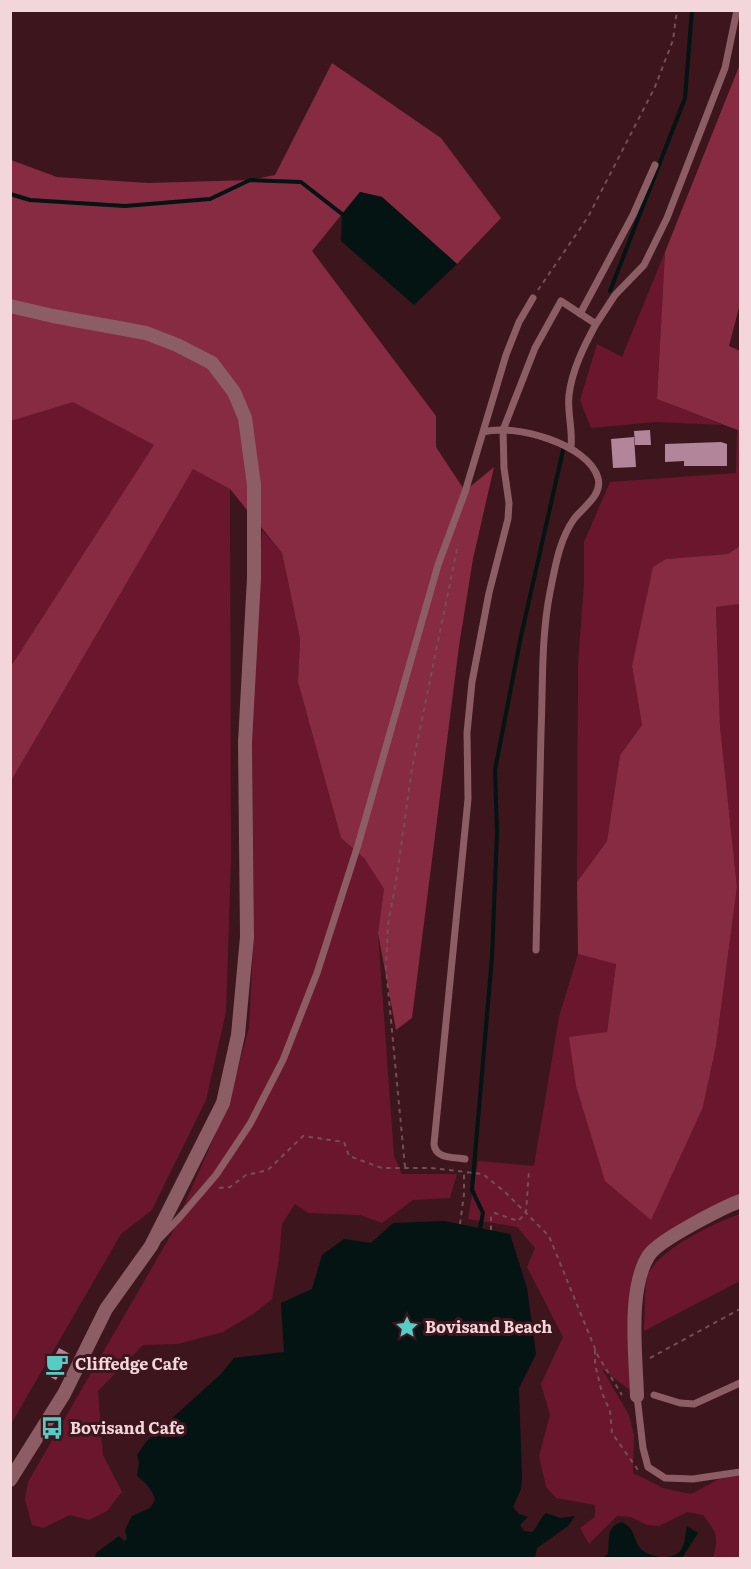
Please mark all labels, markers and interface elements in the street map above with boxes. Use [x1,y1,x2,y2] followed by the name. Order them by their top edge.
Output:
[394,1314,420,1340] place icon: Bovisand Beach
[425,1314,552,1338] place label: Bovisand Beach
[44,1351,70,1377] cafe icon: Cliffedge Cafe
[75,1351,188,1375] place label: Cliffedge Cafe
[39,1415,65,1441] bus stop icon: Bovisand Cafe
[70,1415,185,1439] place label: Bovisand Cafe

